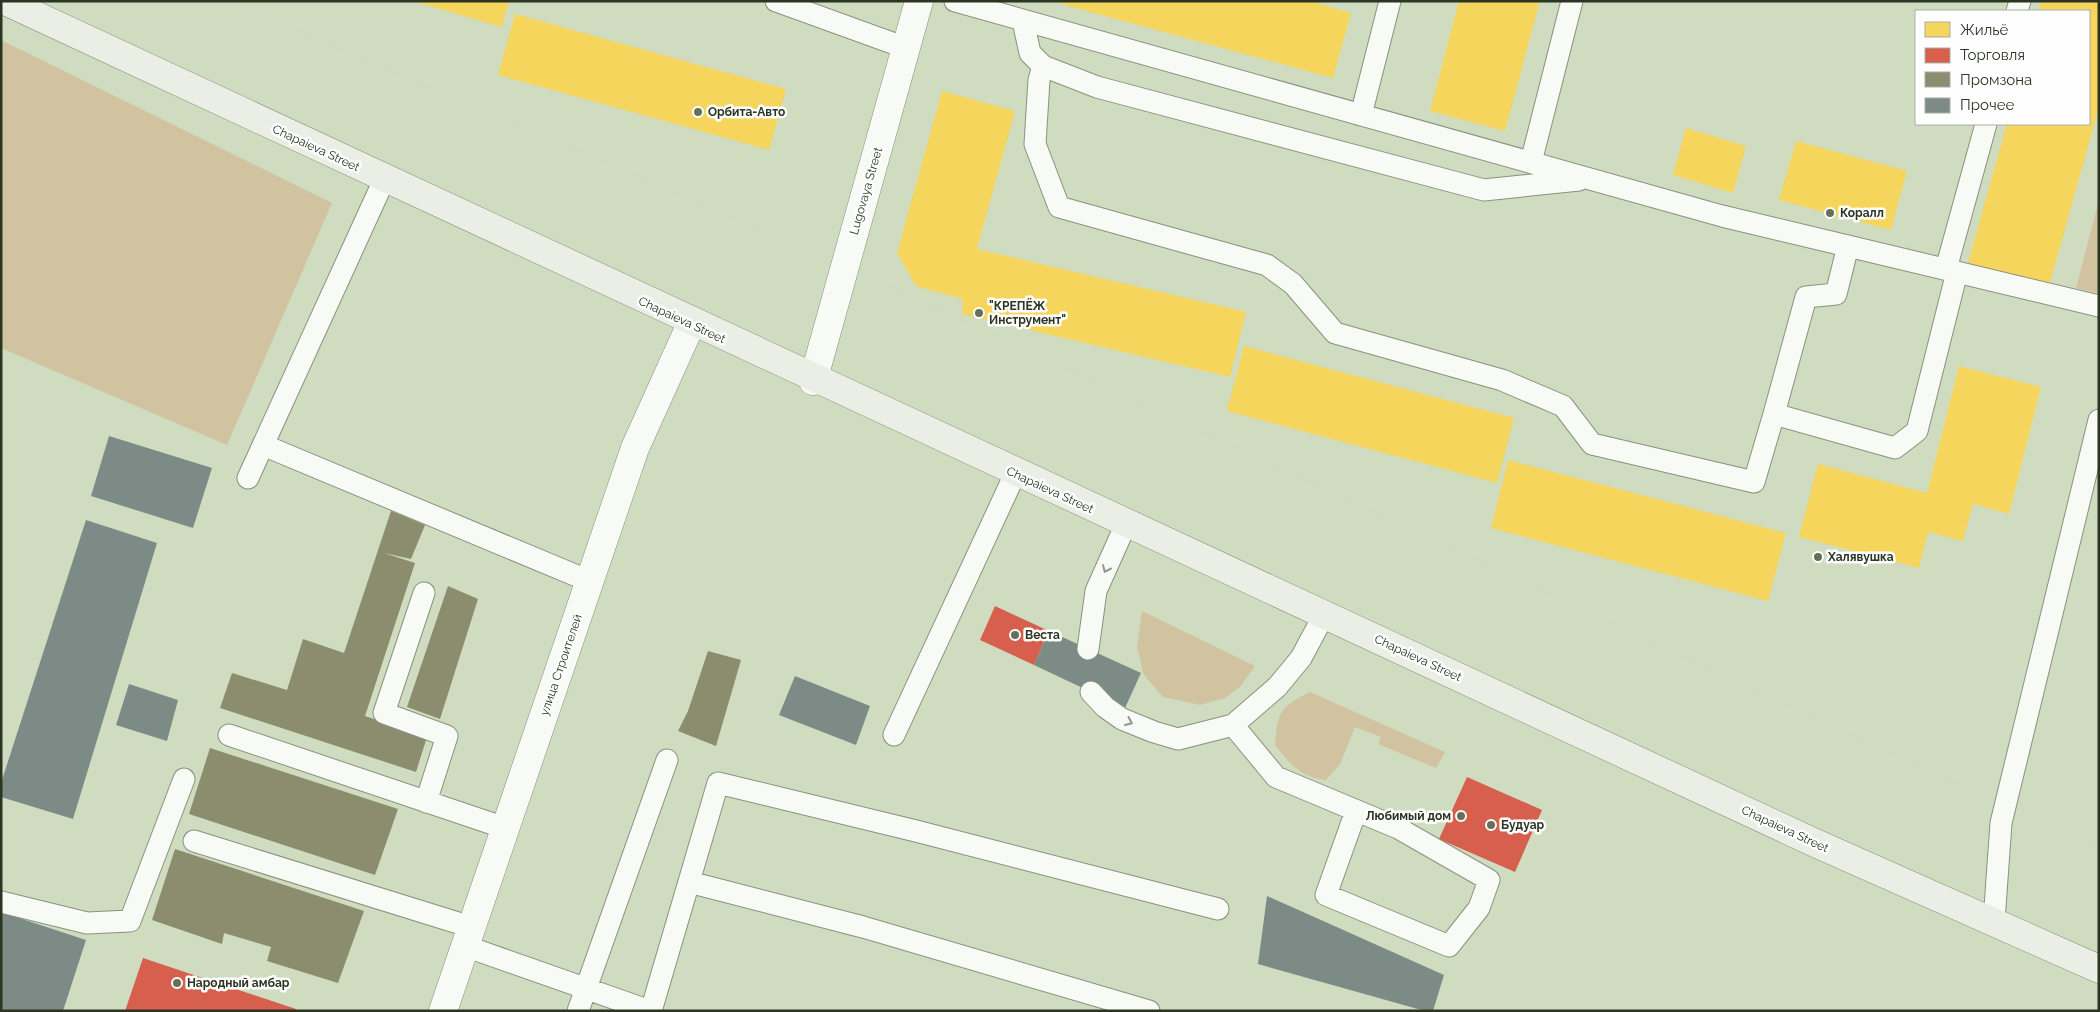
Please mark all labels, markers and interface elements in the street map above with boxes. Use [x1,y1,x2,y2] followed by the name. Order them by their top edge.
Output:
[1915,10,2090,125] legend
[1960,21,2009,39] text: Жильё
[1960,46,2025,64] text: Торговля
[1960,71,2032,89] text: Промзона
[1960,96,2014,114] text: Прочее
[708,105,785,119] place label: Орбита-Авто
[692,106,704,118] marker: Орбита-Авто
[270,122,362,174] street label: Chapaieva Street
[847,146,885,236] street label: Lugovaya Street
[1840,206,1884,220] place label: Коралл
[1824,207,1836,219] marker: Коралл
[636,294,728,346] street label: Chapaieva Street
[989,298,1066,327] place label: "КРЕПЁЖ Инструмент"
[973,307,985,319] marker: "КРЕПЁЖ Инструмент"
[1004,464,1096,516] street label: Chapaieva Street
[1827,550,1894,564] place label: Халявушка
[1812,551,1824,563] marker: Халявушка
[1102,564,1113,573] one-way arrow
[537,612,585,718] street label: улица Строителей
[1025,628,1060,642] place label: Веста
[1009,629,1021,641] marker: Веста
[1372,632,1464,684] street label: Chapaieva Street
[1124,715,1133,726] one-way arrow
[1739,803,1831,855] street label: Chapaieva Street
[1366,809,1451,823] place label: Любимый дом
[1455,810,1467,822] marker: Любимый дом
[1501,818,1545,832] place label: Будуар
[1485,819,1497,831] marker: Будуар
[187,976,290,990] place label: Народный амбар
[171,977,183,989] marker: Народный амбар

